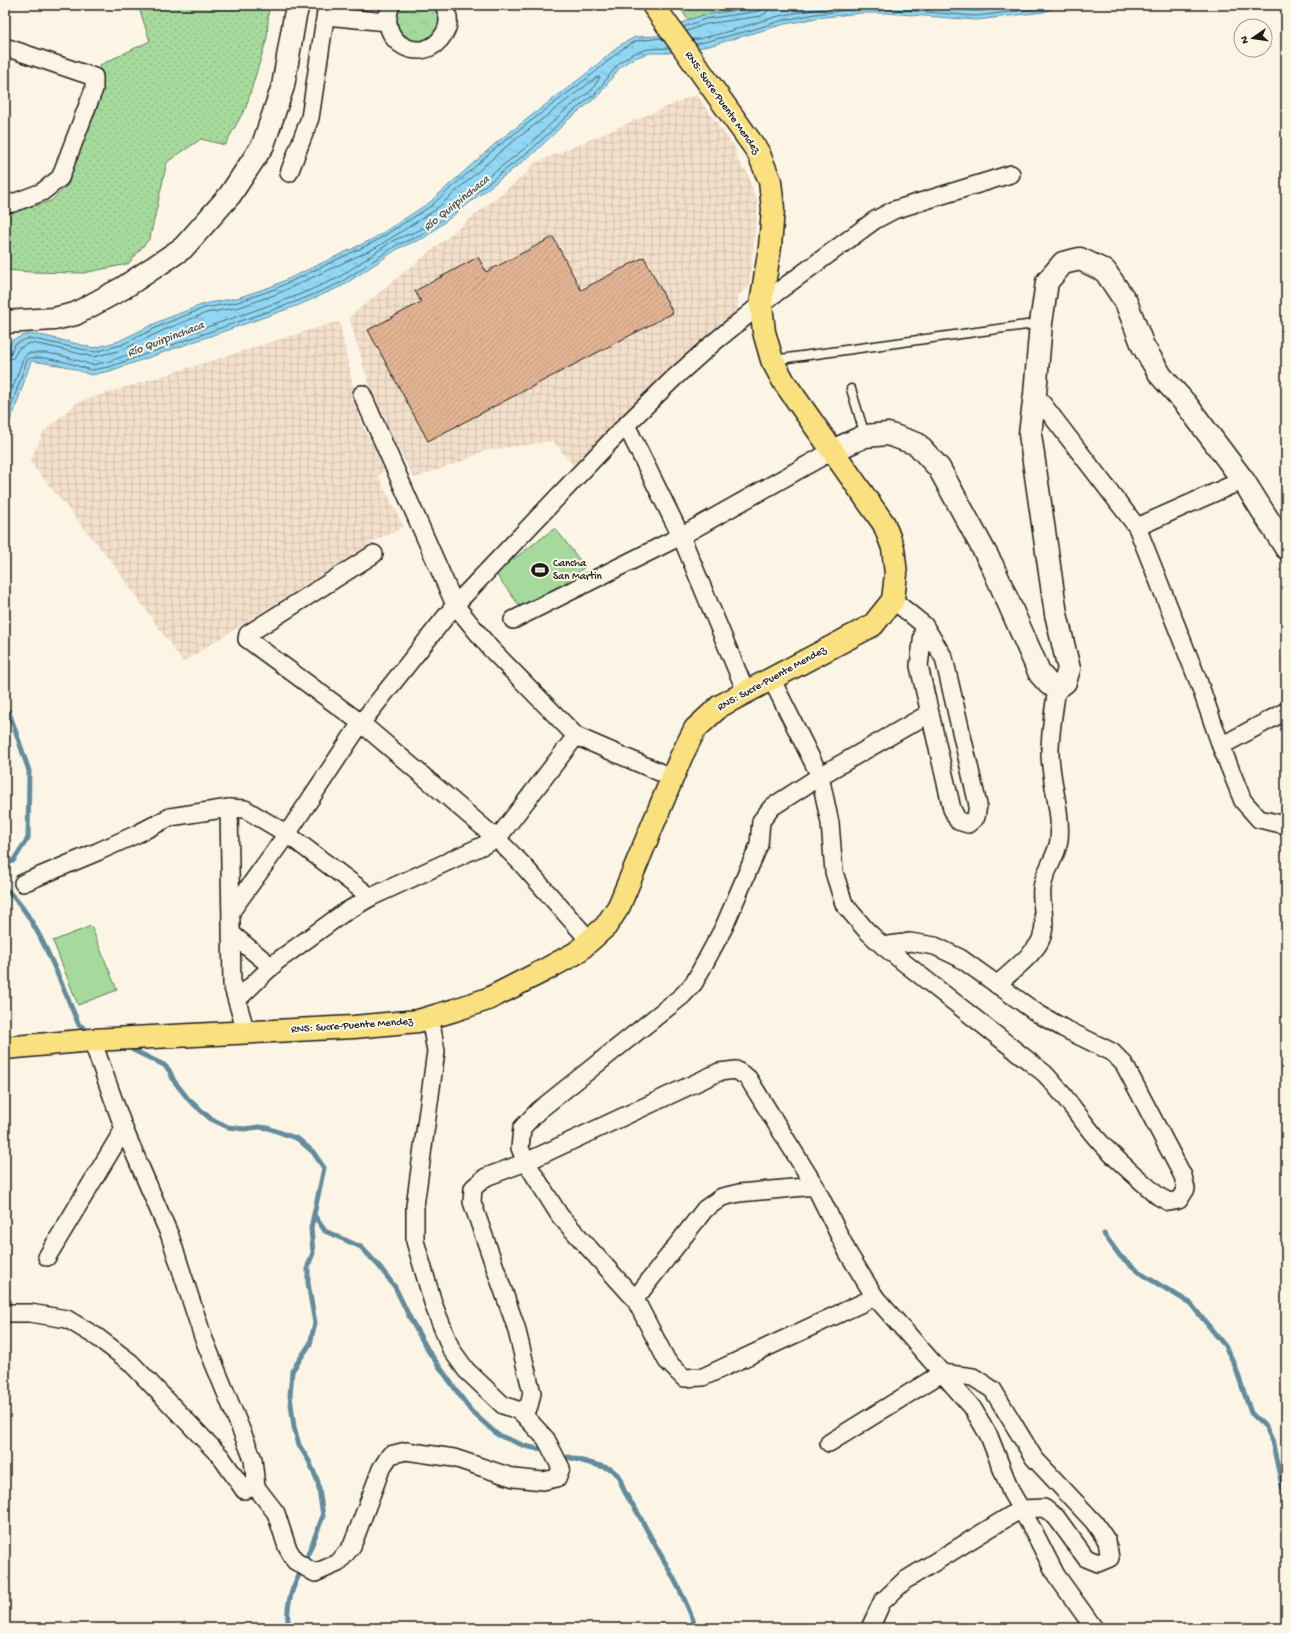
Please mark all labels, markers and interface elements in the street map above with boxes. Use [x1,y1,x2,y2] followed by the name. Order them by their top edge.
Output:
[1233,18,1273,58] north arrow
[1239,35,1252,45] text: N
[682,49,763,157] street label: RN5: Sucre-Puente Mendez
[421,172,494,235] water label: Río Quirpinchaca
[126,319,207,361] water label: Río Quirpinchaca
[553,558,603,583] place label: Cancha San Martin
[530,560,550,580] sports icon: Cancha San Martin
[716,644,829,714] street label: RN5: Sucre-Puente Mendez
[291,1016,415,1036] street label: RN5: Sucre-Puente Mendez

